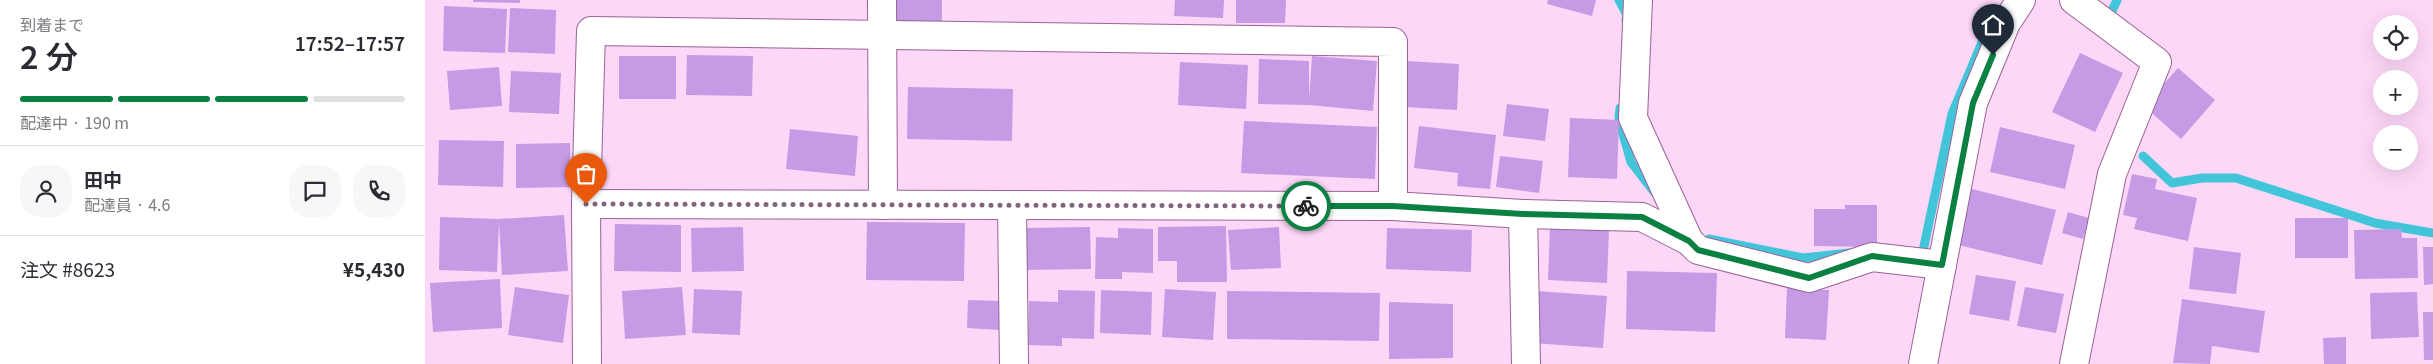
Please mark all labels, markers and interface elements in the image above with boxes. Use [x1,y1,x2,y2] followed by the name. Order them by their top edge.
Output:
[1972,4,2014,55] pin
[1979,11,2007,39] icon: home
[20,12,84,36] text: 到着まで
[2373,15,2418,170] map controls
[2373,15,2418,60] button: locate
[295,29,405,56] text: 17:52–17:57
[20,32,78,78] text: 2 分
[2373,70,2418,115] button: +
[20,110,129,134] text: 配達中 · 190 m
[2373,125,2418,170] button: −
[565,153,607,204] pin
[572,160,600,188] icon: bag
[20,165,72,217] button: person
[84,165,122,192] text: 田中
[289,165,341,217] button: chat
[353,165,405,217] button: phone
[1281,181,1331,231] courier
[84,192,170,216] text: 配達員 · 4.6
[1292,192,1320,220] icon: bike
[20,255,115,282] text: 注文 #8623
[343,255,405,282] text: ¥5,430

